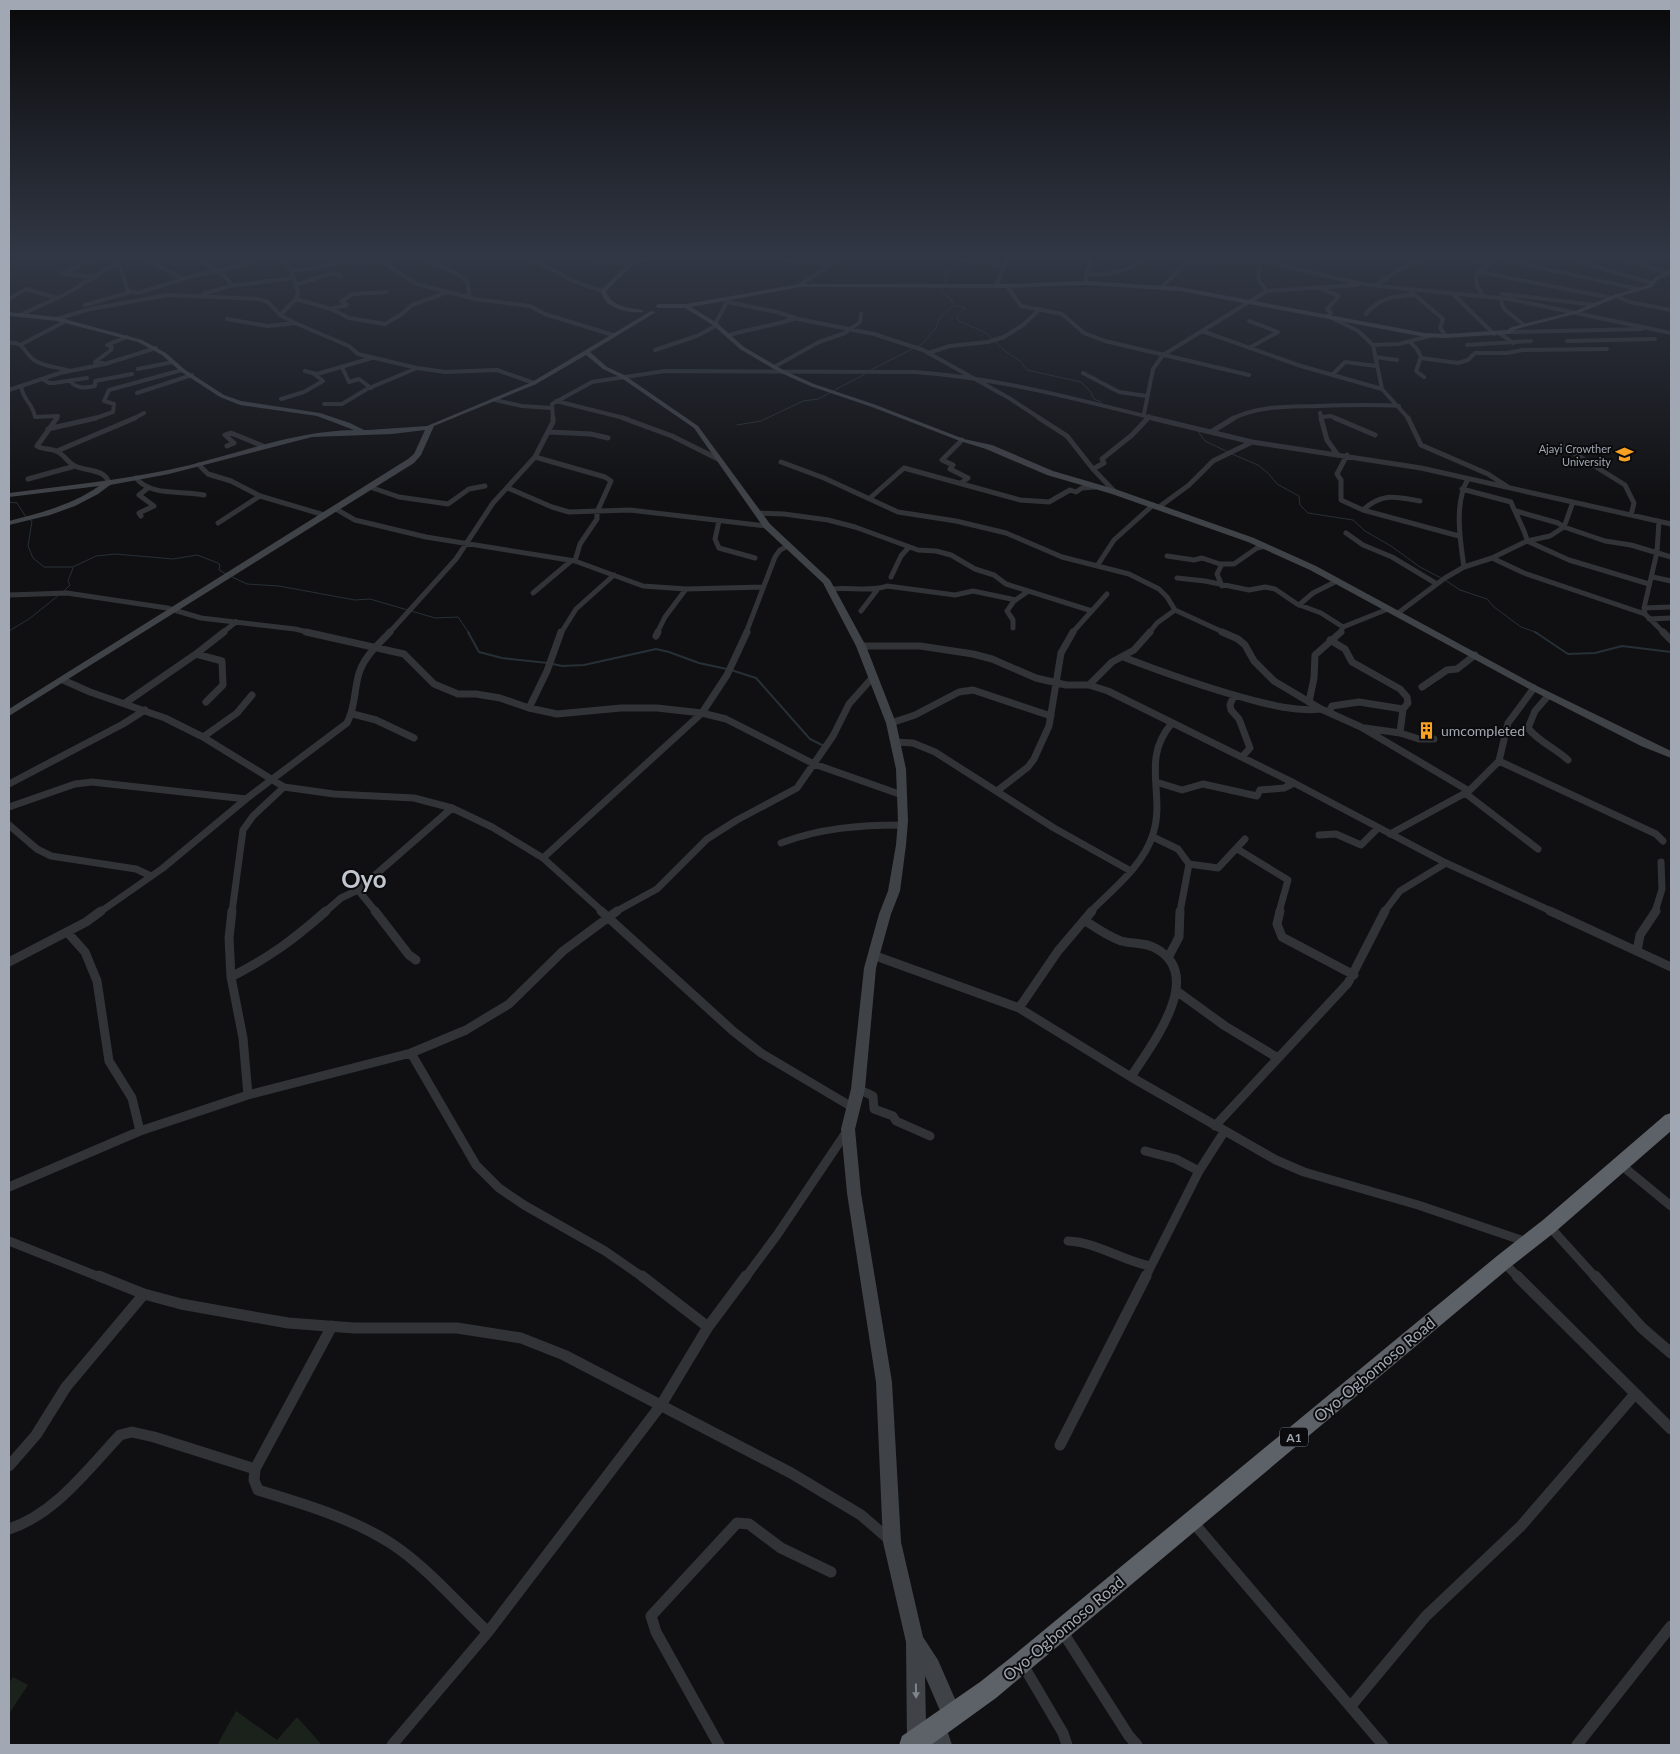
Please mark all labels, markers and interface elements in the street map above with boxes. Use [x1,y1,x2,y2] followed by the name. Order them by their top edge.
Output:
[1539,442,1611,468] place label: Ajayi Crowther University
[1615,444,1635,464] school or university icon: Ajayi Crowther University
[1417,720,1437,740] building icon: umcompleted
[1441,722,1525,739] place label: umcompleted
[341,864,387,893] district label: Oyo
[1309,1313,1439,1425] street label: Oyo-Ogbomoso Road
[1280,1428,1308,1446] road number: A1
[998,1572,1128,1684] street label: Oyo-Ogbomoso Road
[912,1683,920,1699] one-way arrow

